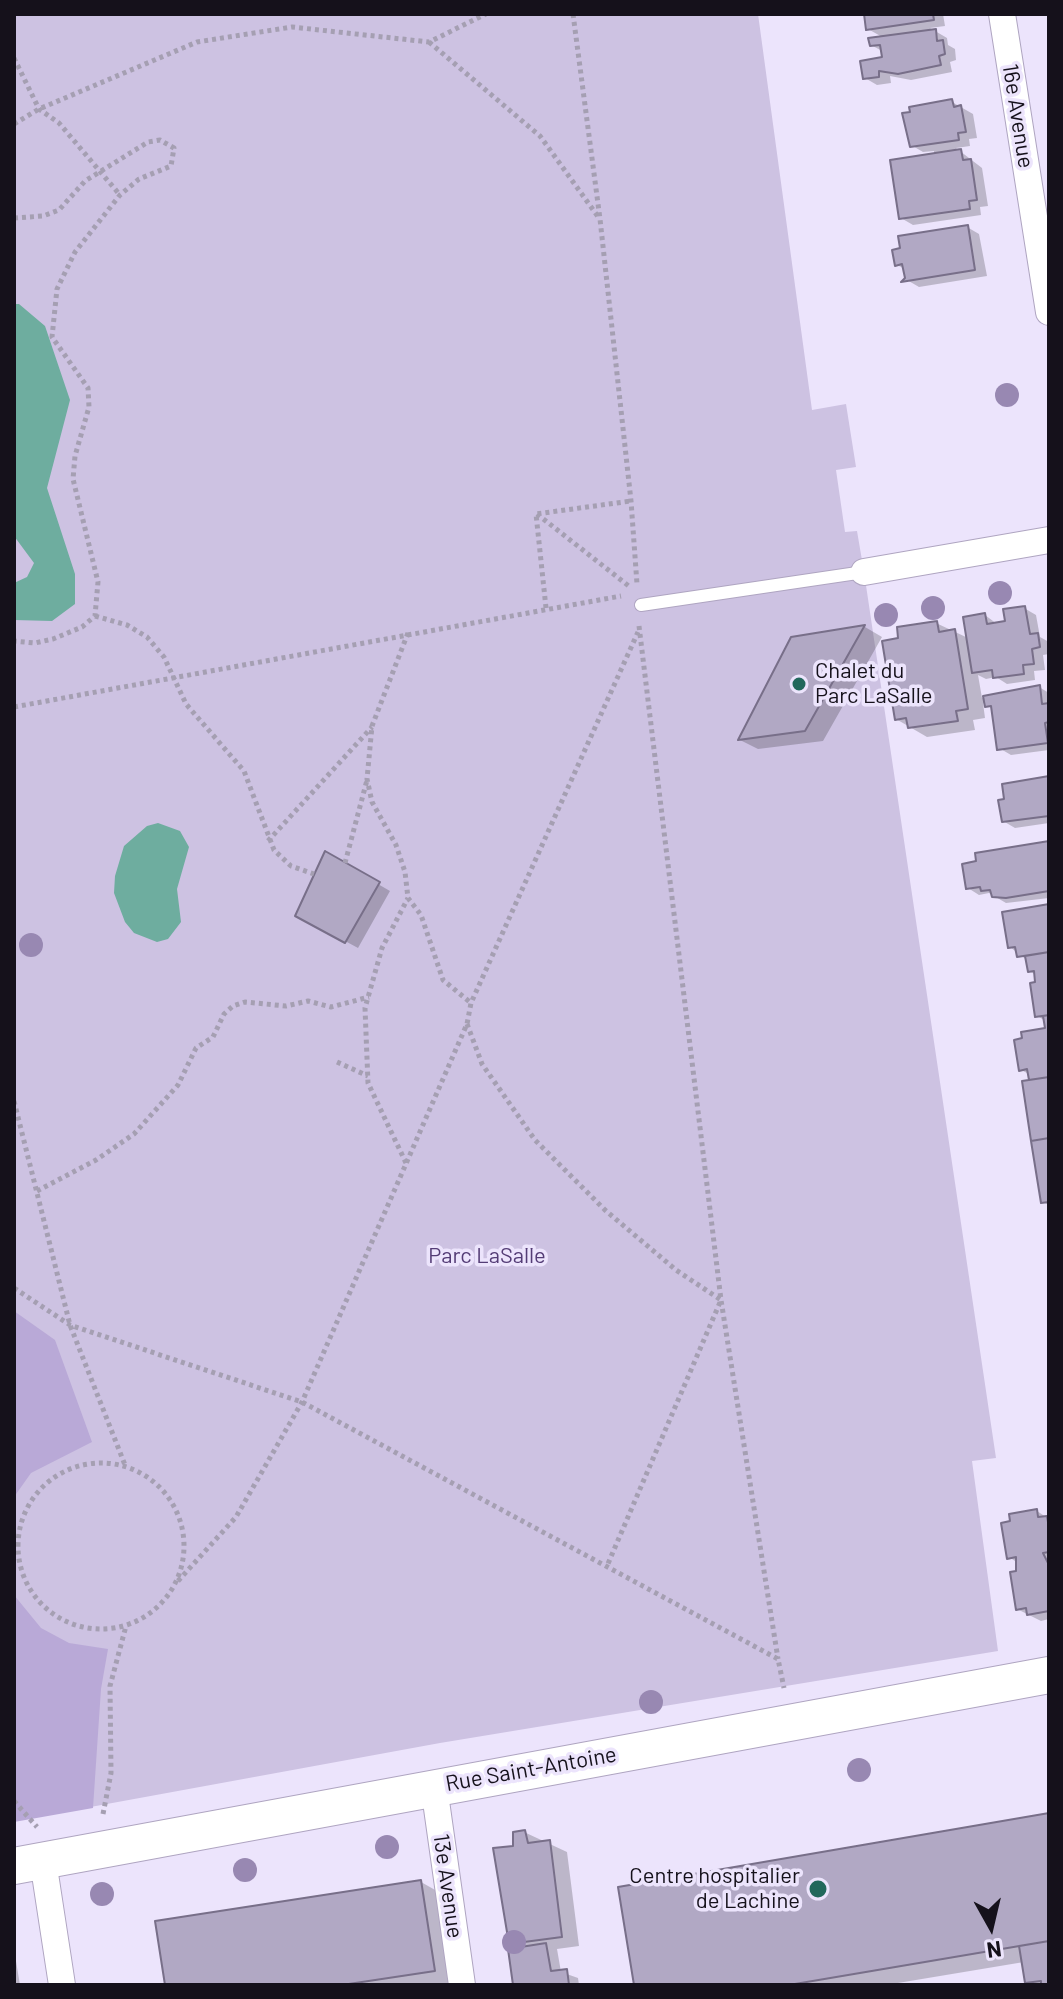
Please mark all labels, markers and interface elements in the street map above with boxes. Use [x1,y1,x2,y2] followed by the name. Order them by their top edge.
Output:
[997,62,1039,170] street label: 16e Avenue
[815,658,933,710] place label: Chalet du Parc LaSalle
[790,675,808,693] marker: Chalet du Parc LaSalle
[428,1243,546,1269] park label: Parc LaSalle
[443,1741,619,1797] street label: Rue Saint-Antoine
[428,1832,468,1940] street label: 13e Avenue
[629,1863,800,1914] place label: Centre hospitalier de Lachine
[807,1878,829,1900] marker: Centre hospitalier de Lachine
[951,1887,1031,1967] north arrow
[985,1937,1003,1965] text: N

